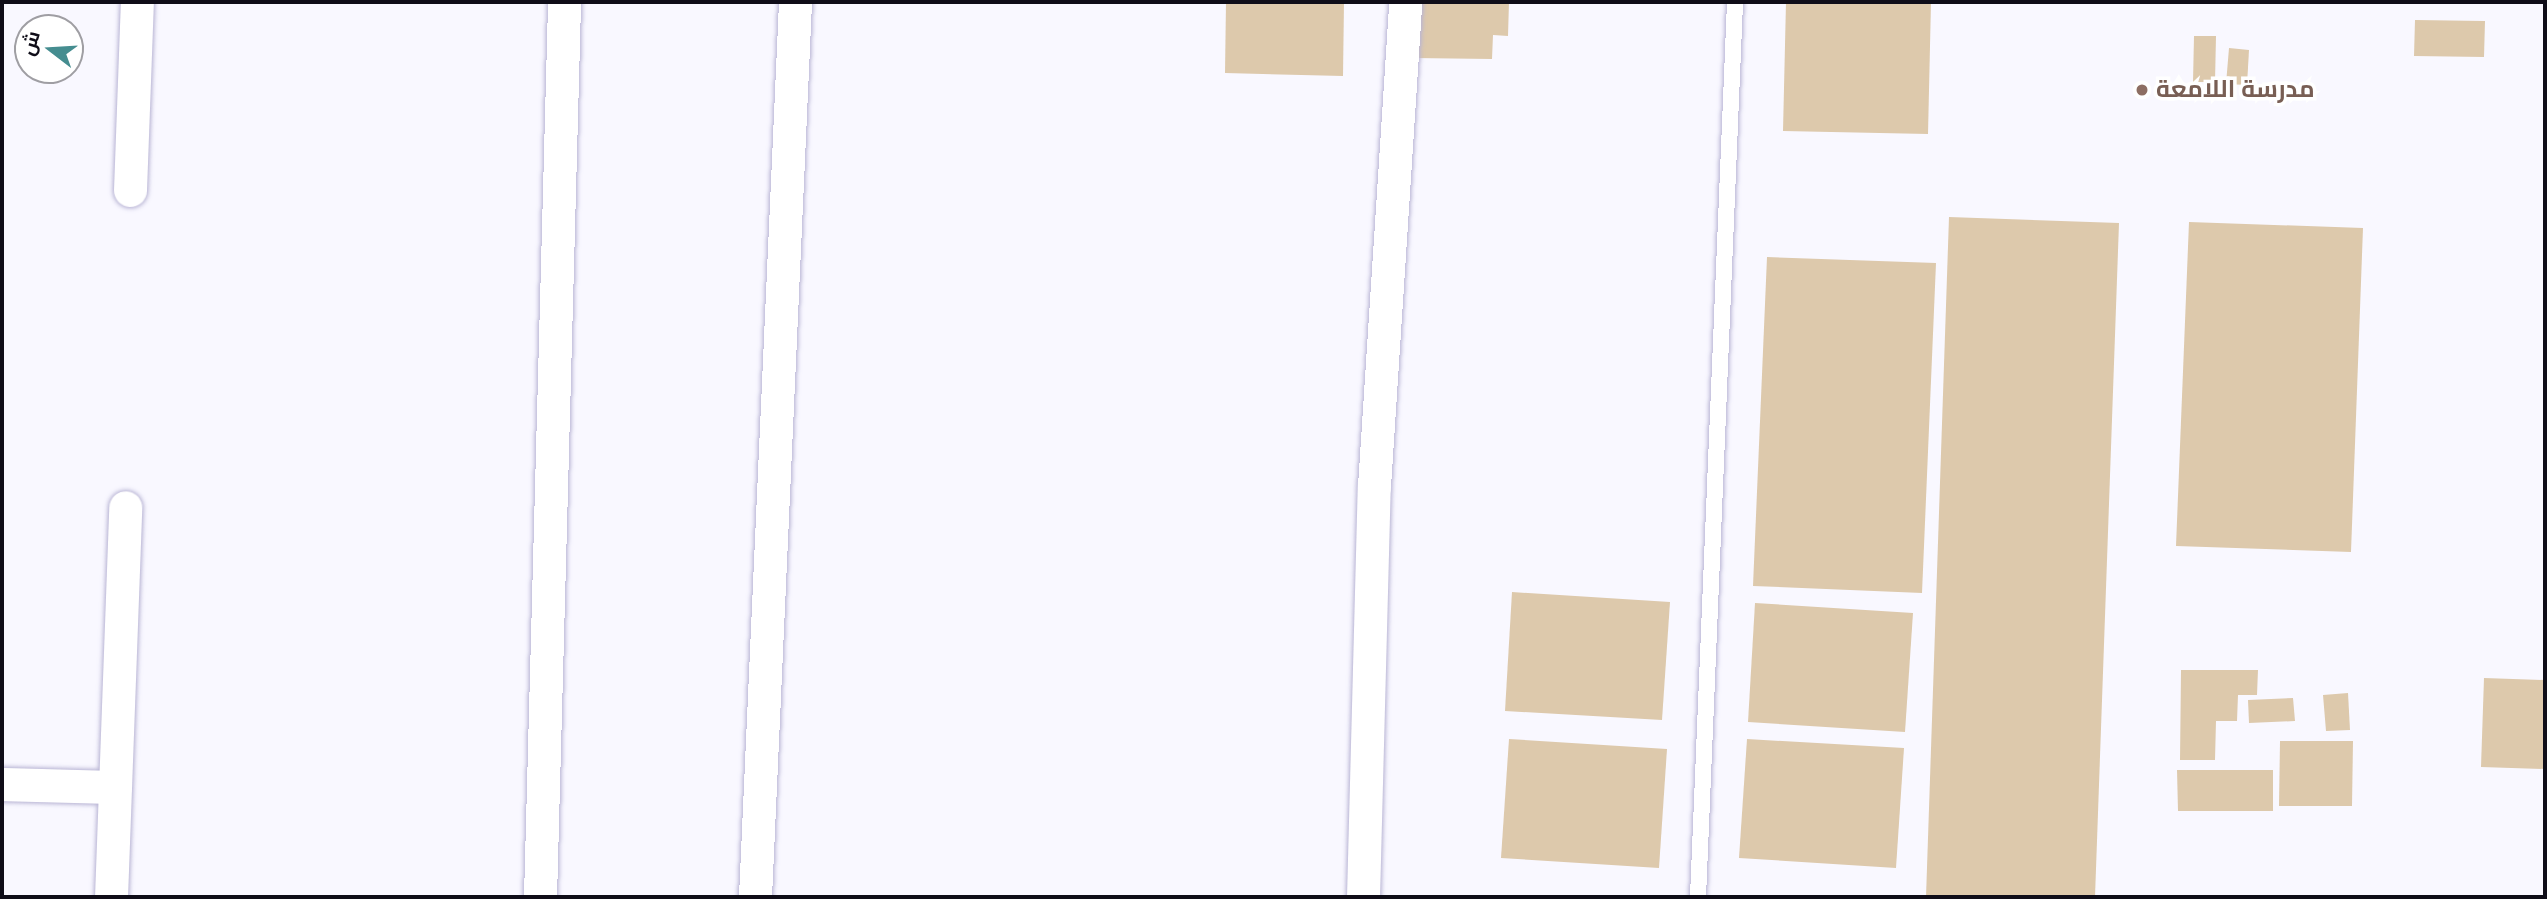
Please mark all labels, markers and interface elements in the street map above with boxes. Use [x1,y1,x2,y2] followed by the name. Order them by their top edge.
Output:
[14,14,84,84] north arrow
[16,28,45,58] text: ش
[2156,76,2315,104] place label: مدرسة اللامعة
[2134,82,2150,98] marker: مدرسة اللامعة

